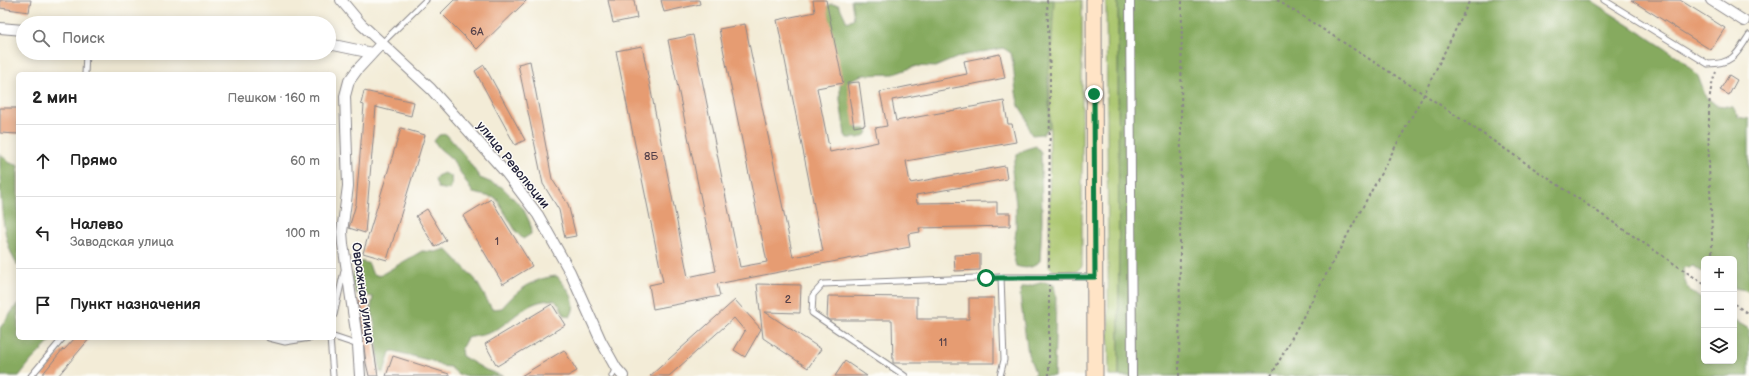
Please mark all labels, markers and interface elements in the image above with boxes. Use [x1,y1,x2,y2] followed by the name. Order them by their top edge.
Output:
[16,16,336,60] search box
[470,25,484,38] house number: 6А
[30,27,52,49] icon: search
[62,29,105,48] text: Поиск
[1085,85,1103,103] route end
[32,88,78,108] text: 2 мин
[228,90,320,106] text: Пешком · 160 m
[473,118,553,212] street label: улица Революции
[32,150,54,172] icon: ahead
[644,150,658,163] house number: 8Б
[70,151,117,170] text: Прямо
[290,153,320,169] text: 60 m
[70,215,123,234] text: Налево
[32,222,54,244] icon: left
[285,225,320,241] text: 100 m
[70,234,174,250] text: Заводская улица
[495,235,499,248] house number: 1
[348,241,378,345] street label: Овражная улица
[1701,256,1737,364] map controls
[1701,256,1737,292] button: +
[977,269,995,287] route start
[1701,292,1737,328] button: −
[785,293,792,306] house number: 2
[32,294,54,316] icon: arrive
[70,295,201,314] text: Пункт назначения
[1701,328,1737,364] button: layers
[939,336,947,349] house number: 11

